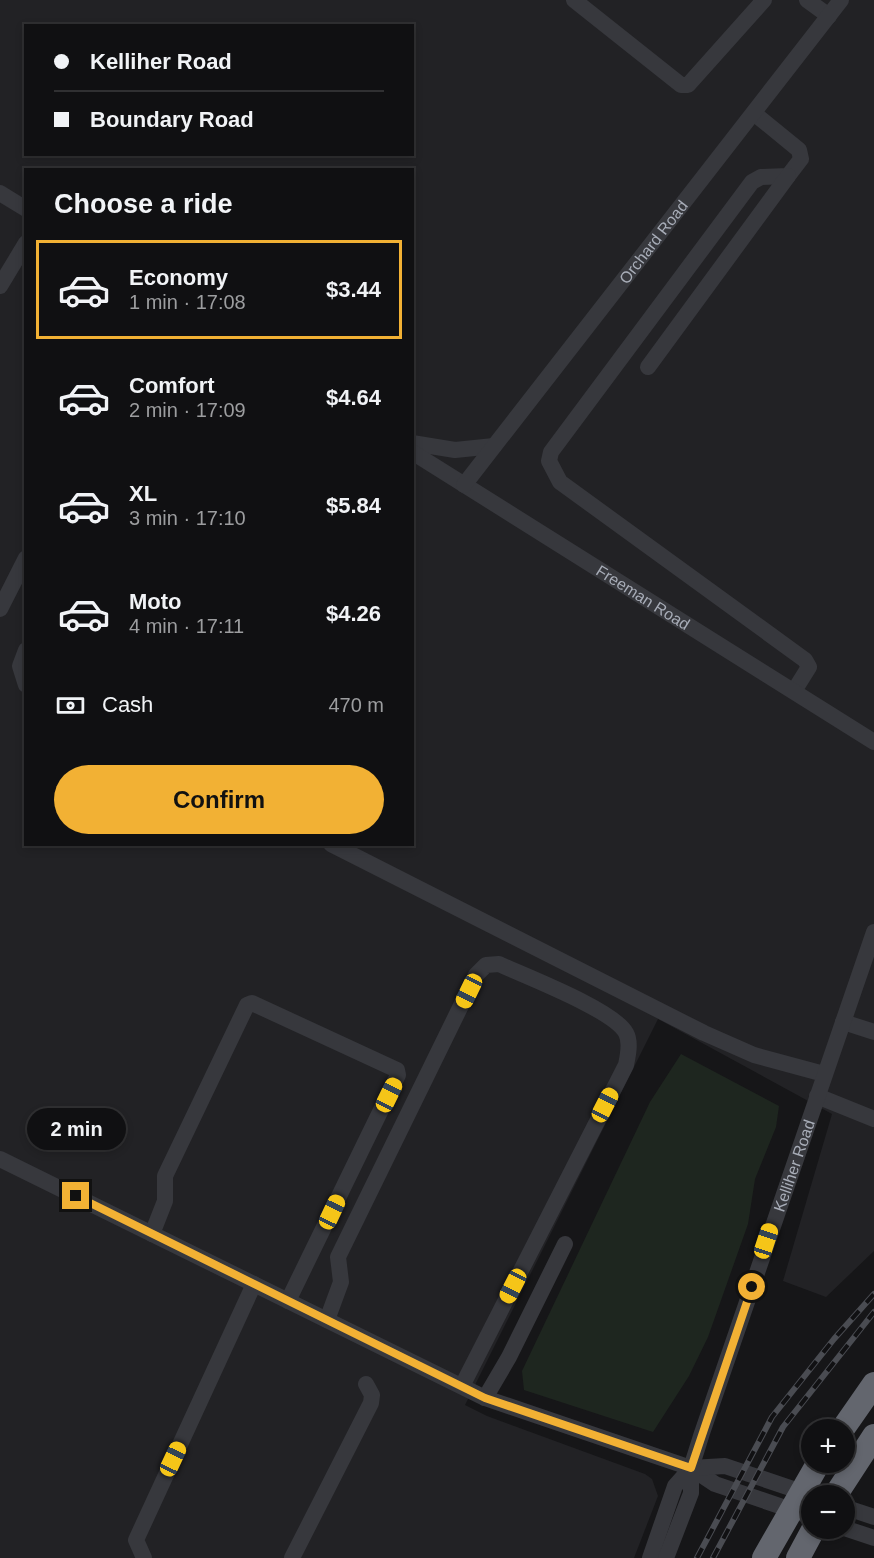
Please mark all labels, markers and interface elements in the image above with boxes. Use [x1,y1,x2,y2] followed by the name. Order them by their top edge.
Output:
[90,49,232,74] text: Kelliher Road
[90,107,254,132] text: Boundary Road
[54,189,233,219] text: Choose a ride
[616,197,691,287] street label: Orchard Road
[57,263,111,317] icon: car
[129,265,228,290] text: Economy
[326,277,381,302] text: $3.44
[129,291,246,313] text: 1 min · 17:08
[57,371,111,425] icon: car
[129,373,215,398] text: Comfort
[326,385,381,410] text: $4.64
[129,399,246,421] text: 2 min · 17:09
[57,479,111,533] icon: car
[129,481,157,506] text: XL
[326,493,381,518] text: $5.84
[129,507,246,529] text: 3 min · 17:10
[593,562,693,633] street label: Freeman Road
[57,587,111,641] icon: car
[129,589,182,614] text: Moto
[326,601,381,626] text: $4.26
[129,615,244,637] text: 4 min · 17:11
[54,689,87,722] icon: cash
[102,692,153,717] text: Cash
[328,694,384,716] text: 470 m
[54,765,384,834] button: Confirm
[453,971,485,1011] car
[373,1075,405,1115] car
[589,1085,621,1125] car
[26,1109,125,1151] callout: 2 min
[50,1118,103,1140] text: 2 min
[771,1118,818,1214] street label: Kelliher Road
[62,1182,89,1209] route end
[316,1192,348,1232] car
[752,1221,780,1261] car
[497,1266,529,1306] car
[738,1273,765,1300] route start
[801,1419,855,1539] map controls
[801,1419,855,1473] button: +
[157,1439,189,1479] car
[801,1485,855,1539] button: −

